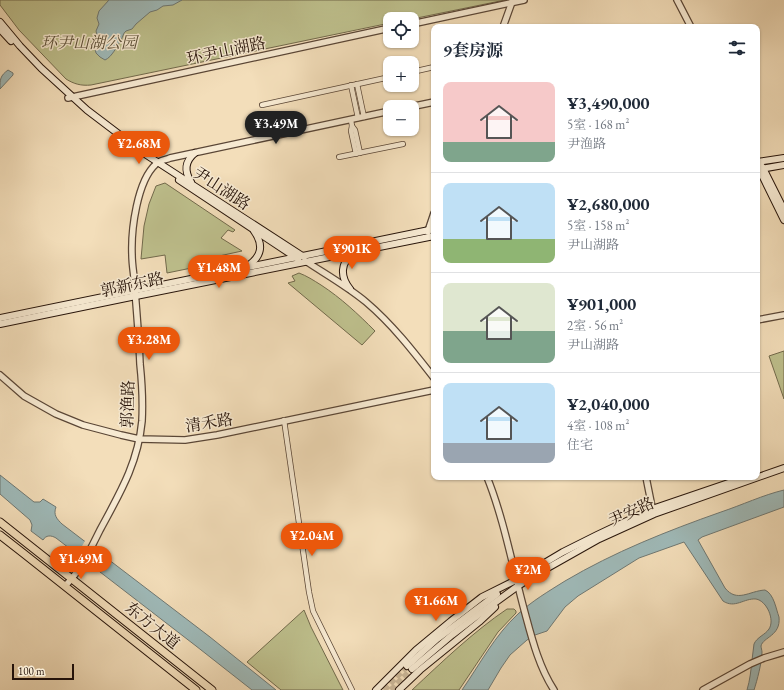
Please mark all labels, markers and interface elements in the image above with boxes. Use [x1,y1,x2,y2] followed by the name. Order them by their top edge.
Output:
[383,12,419,136] map controls
[383,12,419,48] button: locate
[41,32,140,53] park label: 环尹山湖公园
[185,32,267,69] street label: 环尹山湖路
[726,37,748,59] icon: filters
[443,39,503,61] text: 9套房源
[383,56,419,92] button: +
[567,92,649,114] text: ¥3,490,000
[475,98,523,146] icon: home
[383,100,419,136] button: −
[243,111,309,145] pin: ¥3.49M
[254,115,298,132] text: ¥3.49M
[567,116,629,133] text: 5室 · 168 m²
[106,131,172,165] pin: ¥2.68M
[117,135,161,152] text: ¥2.68M
[567,135,606,152] text: 尹渔路
[189,162,254,215] street label: 尹山湖路
[567,193,649,215] text: ¥2,680,000
[475,199,523,247] icon: home
[567,217,629,234] text: 5室 · 158 m²
[324,236,380,270] pin: ¥901K
[567,236,619,253] text: 尹山湖路
[332,240,372,257] text: ¥901K
[186,255,252,289] pin: ¥1.48M
[197,259,241,276] text: ¥1.48M
[99,268,166,301] street label: 郭新东路
[567,293,636,315] text: ¥901,000
[475,299,523,347] icon: home
[567,317,623,334] text: 2室 · 56 m²
[116,327,182,361] pin: ¥3.28M
[127,331,171,348] text: ¥3.28M
[567,336,619,353] text: 尹山湖路
[116,380,139,428] street label: 郭渔路
[567,393,649,415] text: ¥2,040,000
[475,399,523,447] icon: home
[184,408,234,437] street label: 清禾路
[567,417,629,434] text: 4室 · 108 m²
[567,436,593,453] text: 住宅
[605,492,657,531] street label: 尹安路
[279,523,345,557] pin: ¥2.04M
[290,527,334,544] text: ¥2.04M
[48,546,114,580] pin: ¥1.49M
[59,550,103,567] text: ¥1.49M
[509,557,547,591] pin: ¥2M
[514,561,542,578] text: ¥2M
[403,588,469,622] pin: ¥1.66M
[414,592,458,609] text: ¥1.66M
[121,597,184,654] street label: 东方大道
[12,662,74,681] scale bar
[18,664,45,678] text: 100 m

